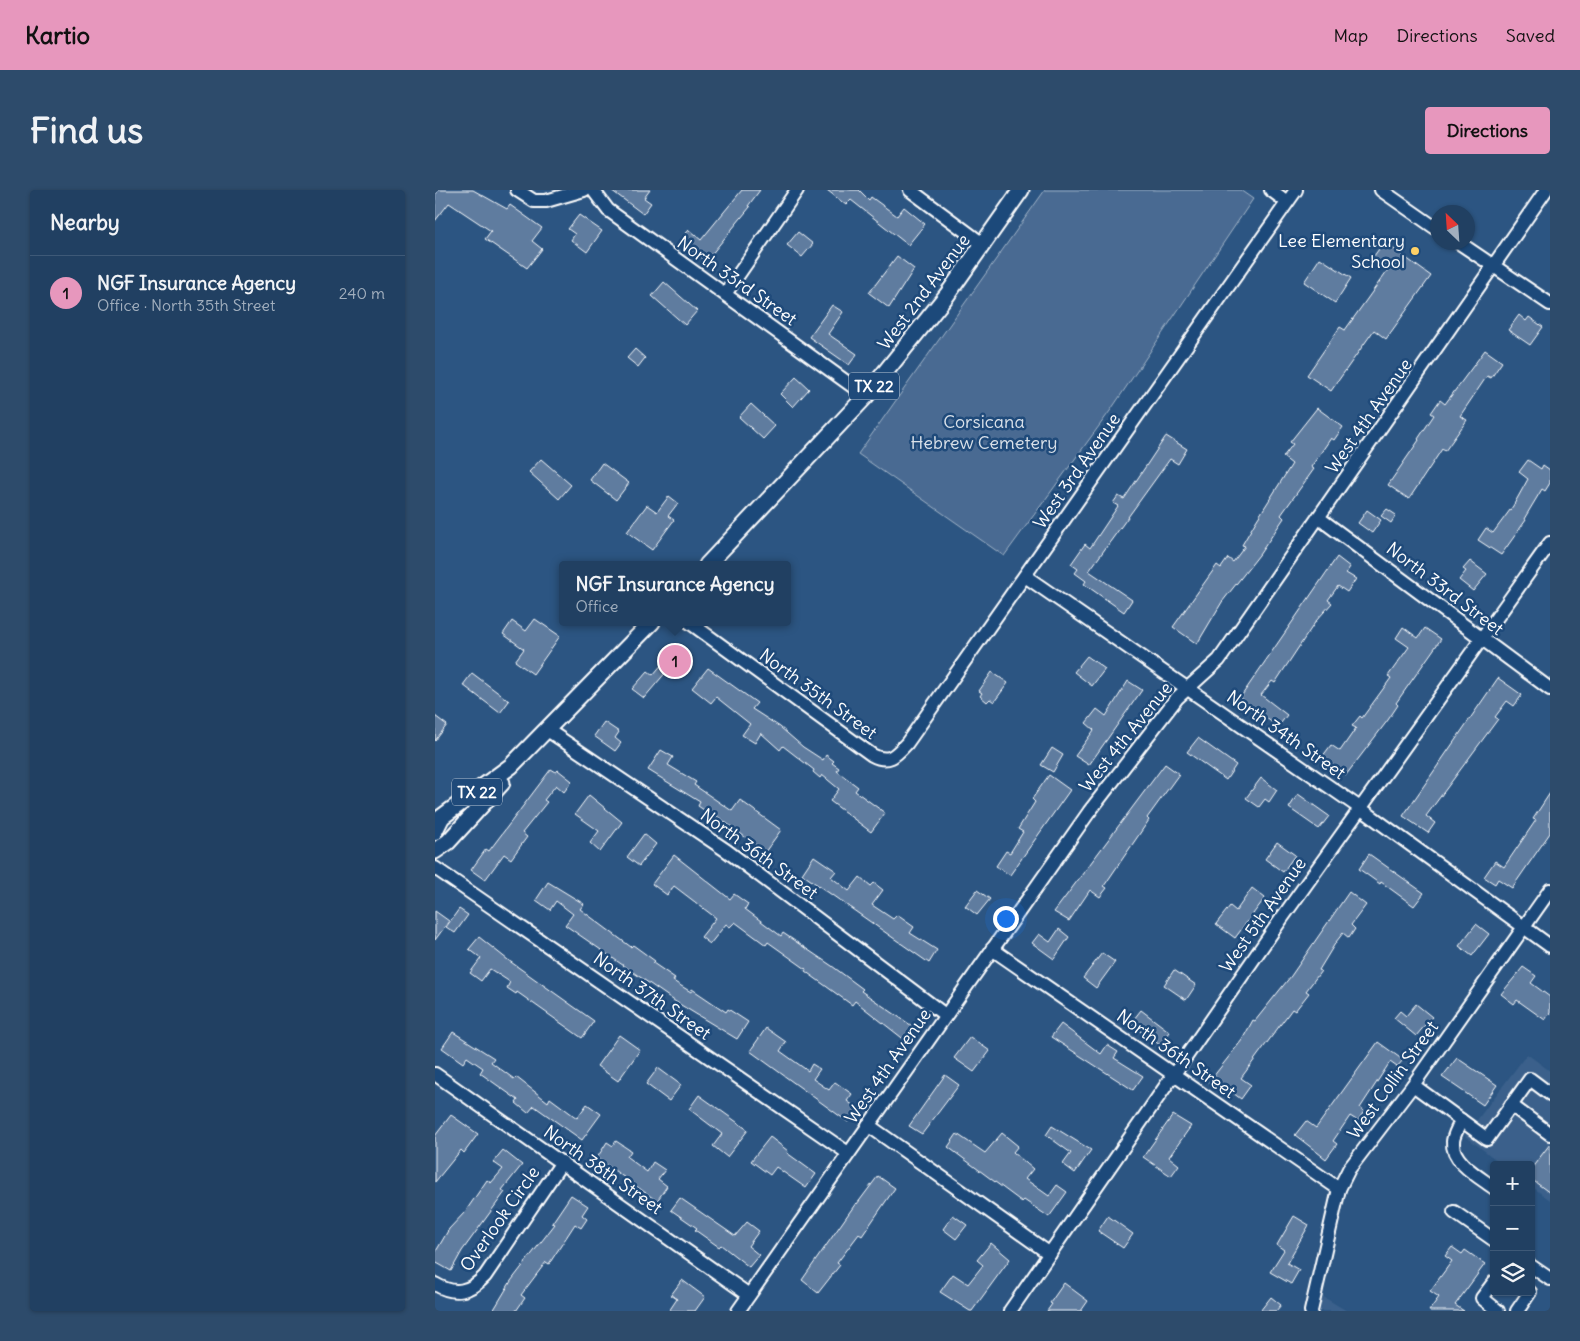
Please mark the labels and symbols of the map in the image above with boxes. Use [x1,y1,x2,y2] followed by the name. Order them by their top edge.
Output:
[1430,205,1475,250] north arrow
[872,229,975,354] street label: West 2nd Avenue
[1278,229,1405,273] place label: Lee Elementary School
[673,231,802,330] street label: North 33rd Street
[1409,245,1421,257] marker: Lee Elementary School
[1320,354,1417,478] street label: West 4th Avenue
[849,372,899,400] road number: TX 22
[1028,408,1125,533] street label: West 3rd Avenue
[910,410,1058,454] park label: Corsicana Hebrew Cemetery
[1382,537,1509,640] street label: North 33rd Street
[659,642,691,680] pin: 1
[755,643,882,744] street label: North 35th Street
[1074,677,1177,797] street label: West 4th Avenue
[1222,685,1350,784] street label: North 34th Street
[452,778,502,806] road number: TX 22
[696,803,823,904] street label: North 36th Street
[1214,853,1311,977] street label: West 5th Avenue
[993,906,1019,932] your location
[589,947,716,1045] street label: North 37th Street
[839,1004,936,1128] street label: West 4th Avenue
[1112,1004,1240,1103] street label: North 36th Street
[1342,1016,1443,1143] street label: West Collin Street
[539,1120,667,1219] street label: North 38th Street
[455,1162,544,1276] street label: Overlook Circle

